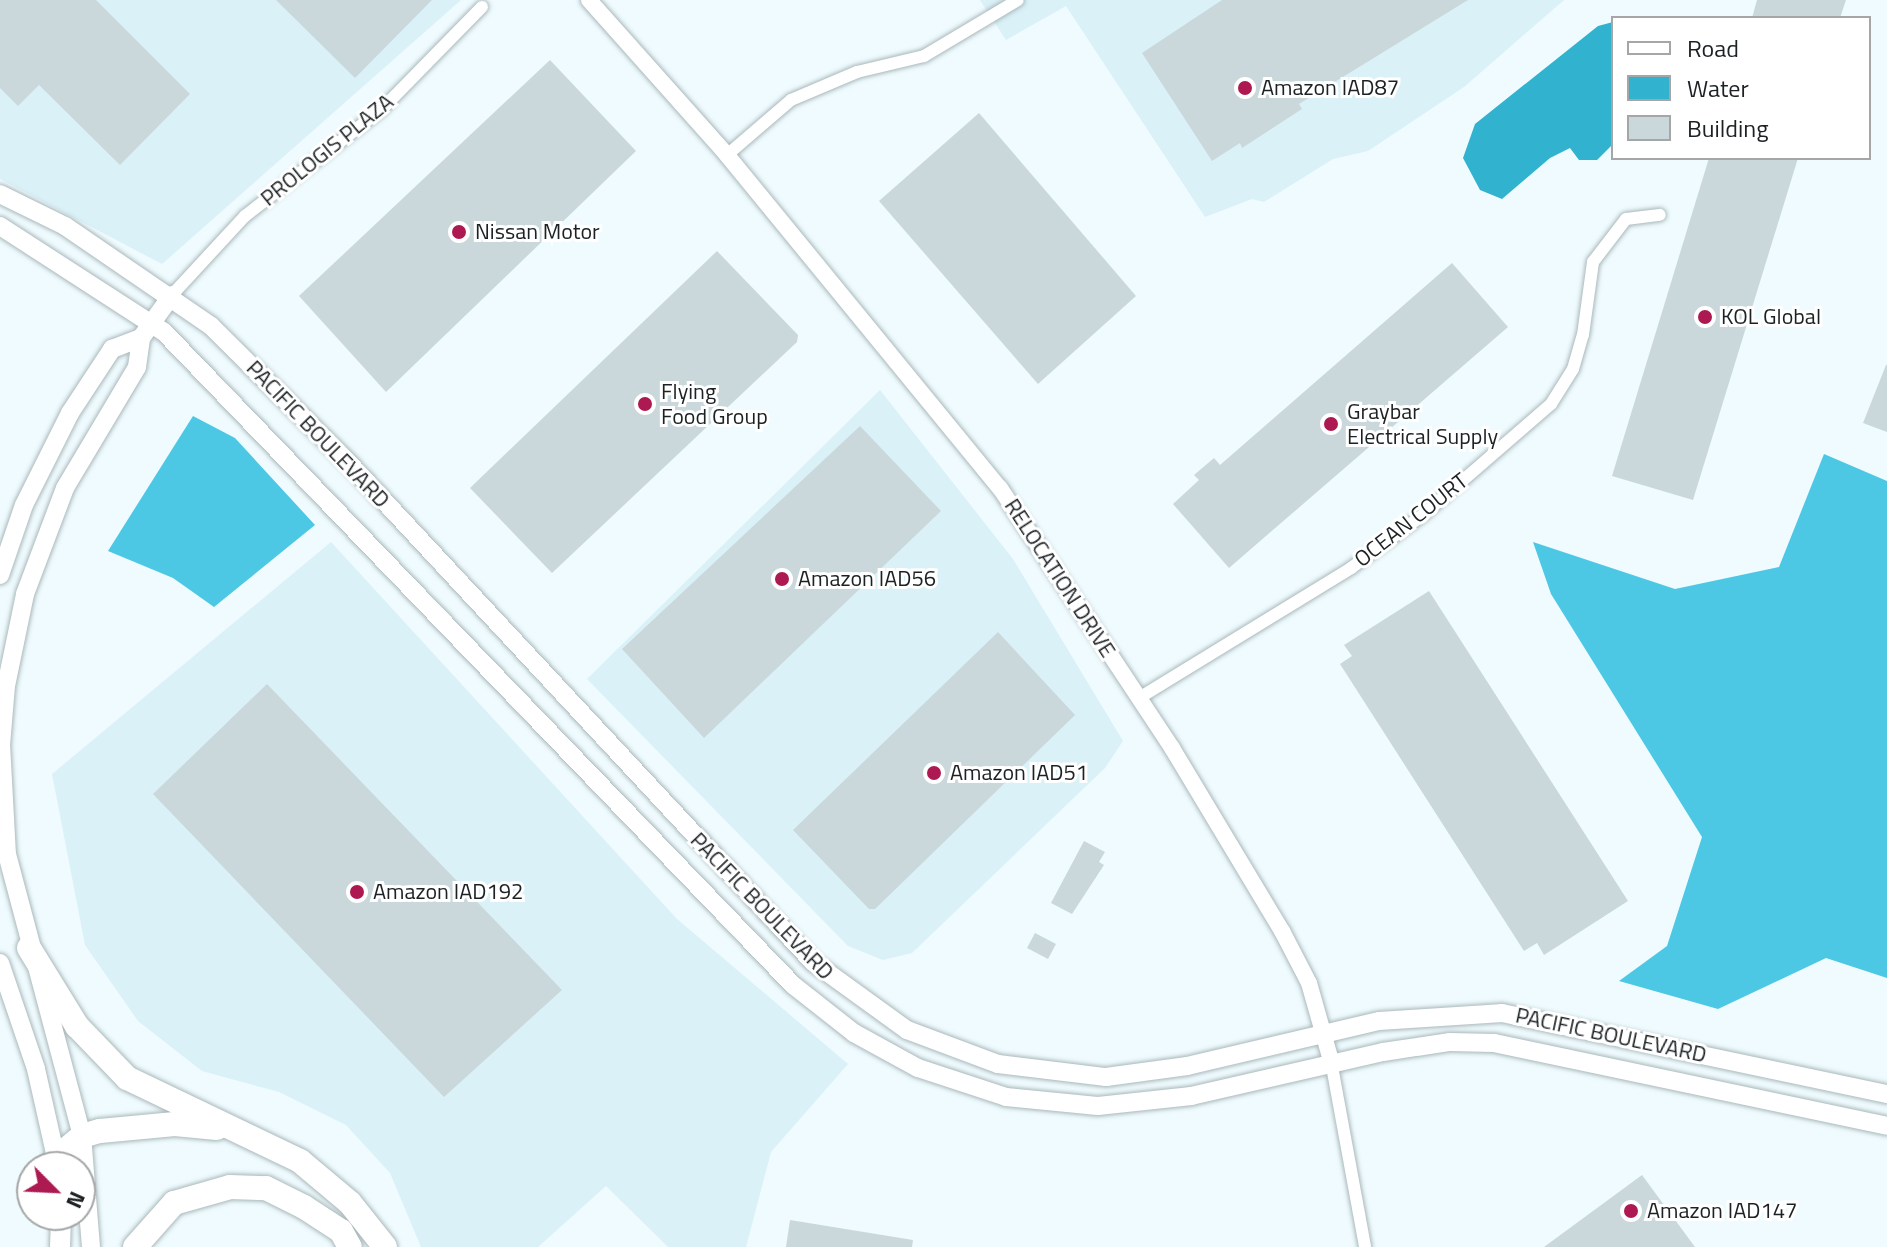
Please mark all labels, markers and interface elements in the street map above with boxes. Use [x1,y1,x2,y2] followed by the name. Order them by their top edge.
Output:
[1611,16,1871,160] legend
[1687,30,1739,66] text: Road
[1687,70,1749,106] text: Water
[1261,75,1399,101] place label: Amazon IAD87
[1236,79,1254,97] marker: Amazon IAD87
[255,88,399,212] street label: PROLOGIS PLAZA
[1687,110,1769,146] text: Building
[475,219,600,245] place label: Nissan Motor
[450,223,468,241] marker: Nissan Motor
[1721,304,1821,330] place label: KOL Global
[1696,308,1714,326] marker: KOL Global
[241,355,395,513] street label: PACIFIC BOULEVARD
[661,378,768,430] place label: Flying Food Group
[636,395,654,413] marker: Flying Food Group
[1347,398,1498,450] place label: Graybar Electrical Supply
[1322,415,1340,433] marker: Graybar Electrical Supply
[1349,467,1473,573] street label: OCEAN COURT
[999,494,1121,662] street label: RELOCATION DRIVE
[798,566,936,592] place label: Amazon IAD56
[773,570,791,588] marker: Amazon IAD56
[950,760,1088,786] place label: Amazon IAD51
[925,764,943,782] marker: Amazon IAD51
[685,827,839,985] street label: PACIFIC BOULEVARD
[373,879,523,905] place label: Amazon IAD192
[348,883,366,901] marker: Amazon IAD192
[1513,1002,1709,1068] street label: PACIFIC BOULEVARD
[16,1151,96,1231] north arrow
[57,1186,95,1214] text: N
[1647,1198,1797,1224] place label: Amazon IAD147
[1622,1202,1640,1220] marker: Amazon IAD147

